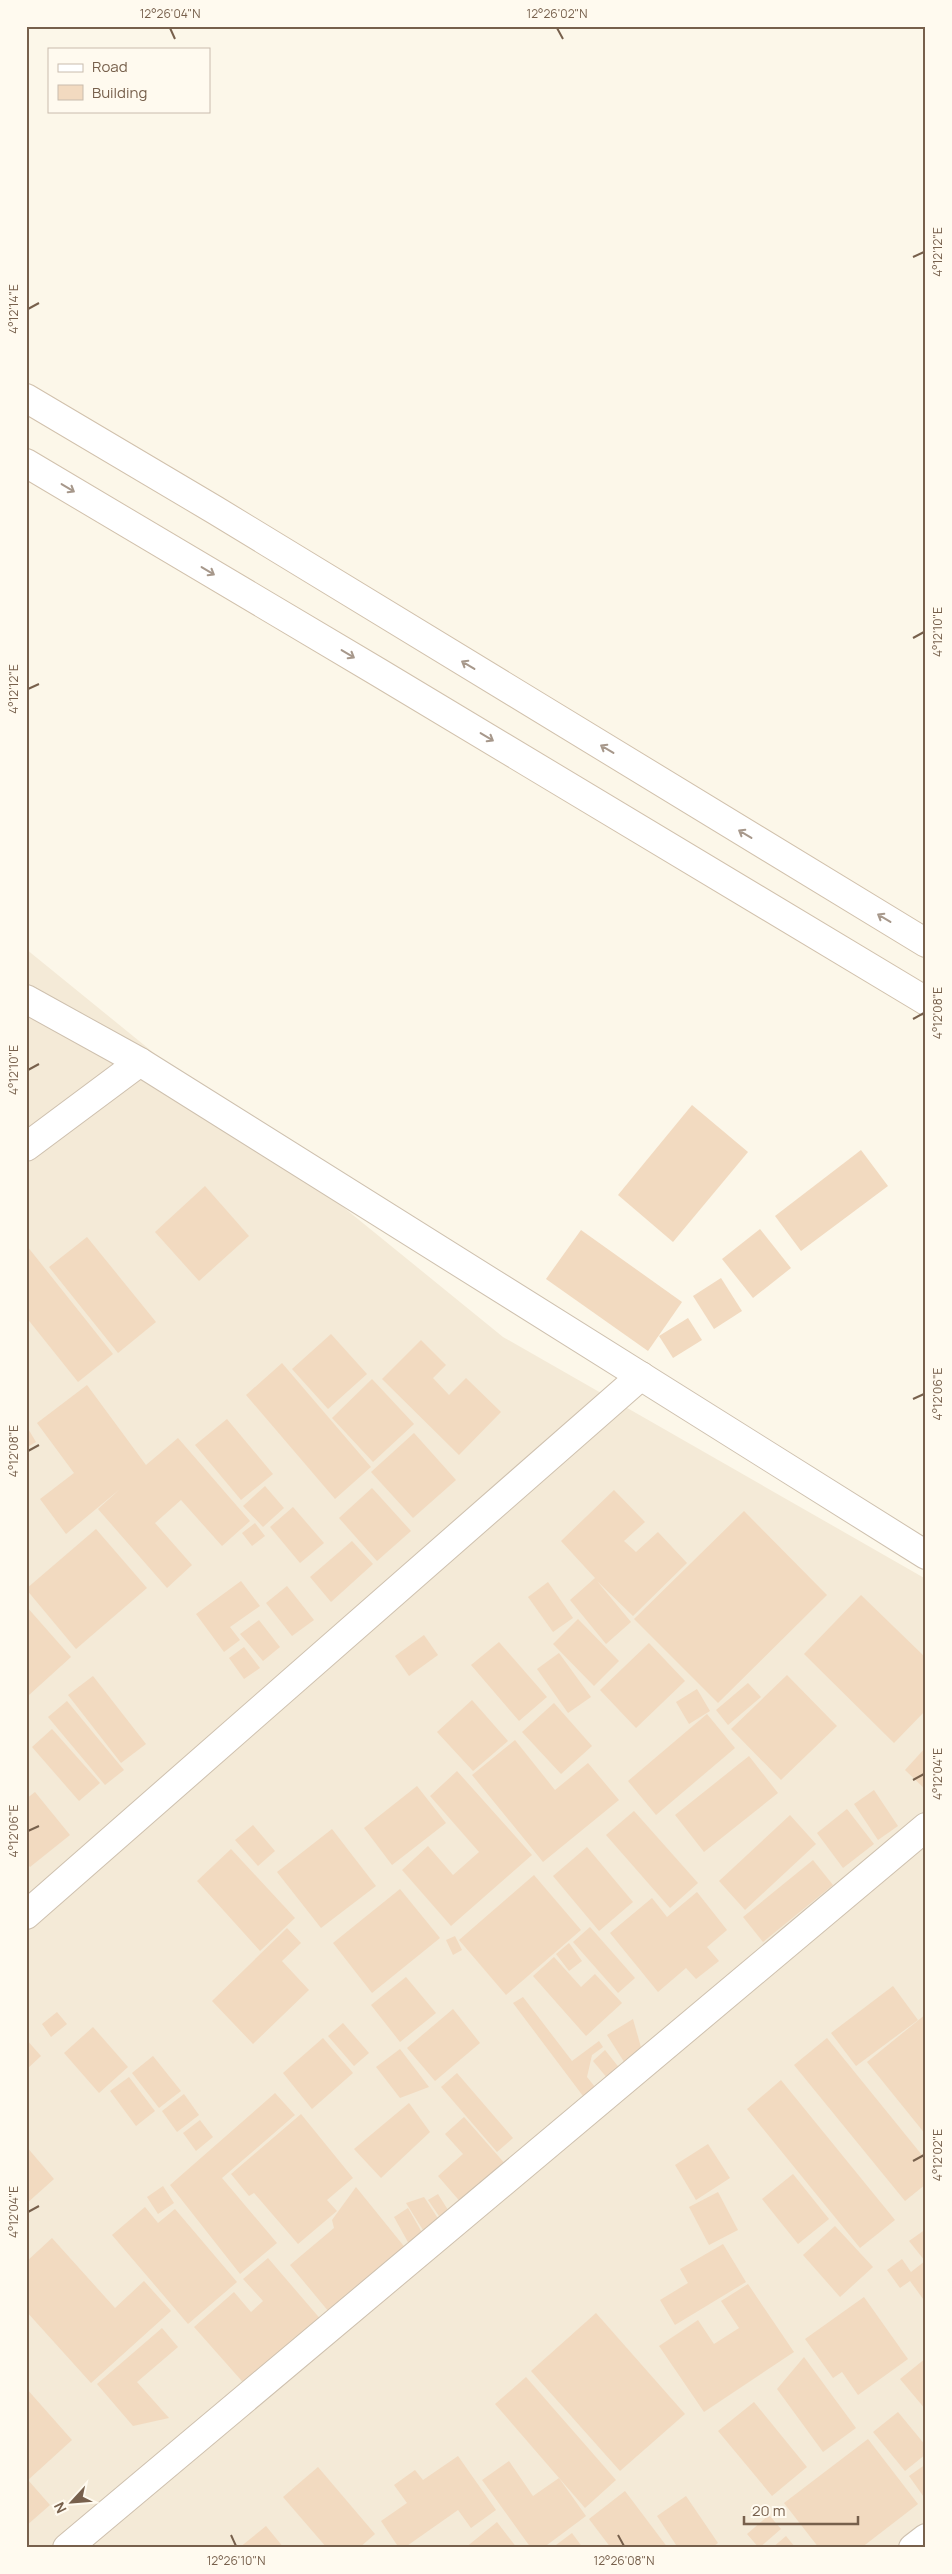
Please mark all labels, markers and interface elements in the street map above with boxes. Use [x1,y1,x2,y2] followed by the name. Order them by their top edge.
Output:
[140,5,200,22] text: 12°26'04"N
[527,5,587,22] text: 12°26'02"N
[48,48,210,112] legend
[92,56,128,77] text: Road
[92,82,147,103] text: Building
[929,227,946,277] text: 4°12'12"E
[5,284,22,334] text: 4°12'14"E
[61,484,75,494] one-way arrow
[201,566,216,576] one-way arrow
[929,607,946,657] text: 4°12'10"E
[340,649,354,659] one-way arrow
[461,659,475,669] one-way arrow
[5,664,22,714] text: 4°12'12"E
[480,733,494,743] one-way arrow
[600,744,614,754] one-way arrow
[739,828,753,838] one-way arrow
[878,913,892,923] one-way arrow
[929,987,946,1039] text: 4°12'08"E
[5,1045,22,1095] text: 4°12'10"E
[929,1367,946,1420] text: 4°12'06"E
[5,1425,22,1477] text: 4°12'08"E
[929,1748,946,1800] text: 4°12'04"E
[5,1804,22,1857] text: 4°12'06"E
[929,2129,946,2181] text: 4°12'02"E
[5,2186,22,2238] text: 4°12'04"E
[48,2476,98,2526] north arrow
[744,2494,858,2526] scale bar
[49,2499,71,2517] text: N
[752,2500,785,2521] text: 20 m
[207,2552,265,2569] text: 12°26'10"N
[594,2552,654,2569] text: 12°26'08"N

